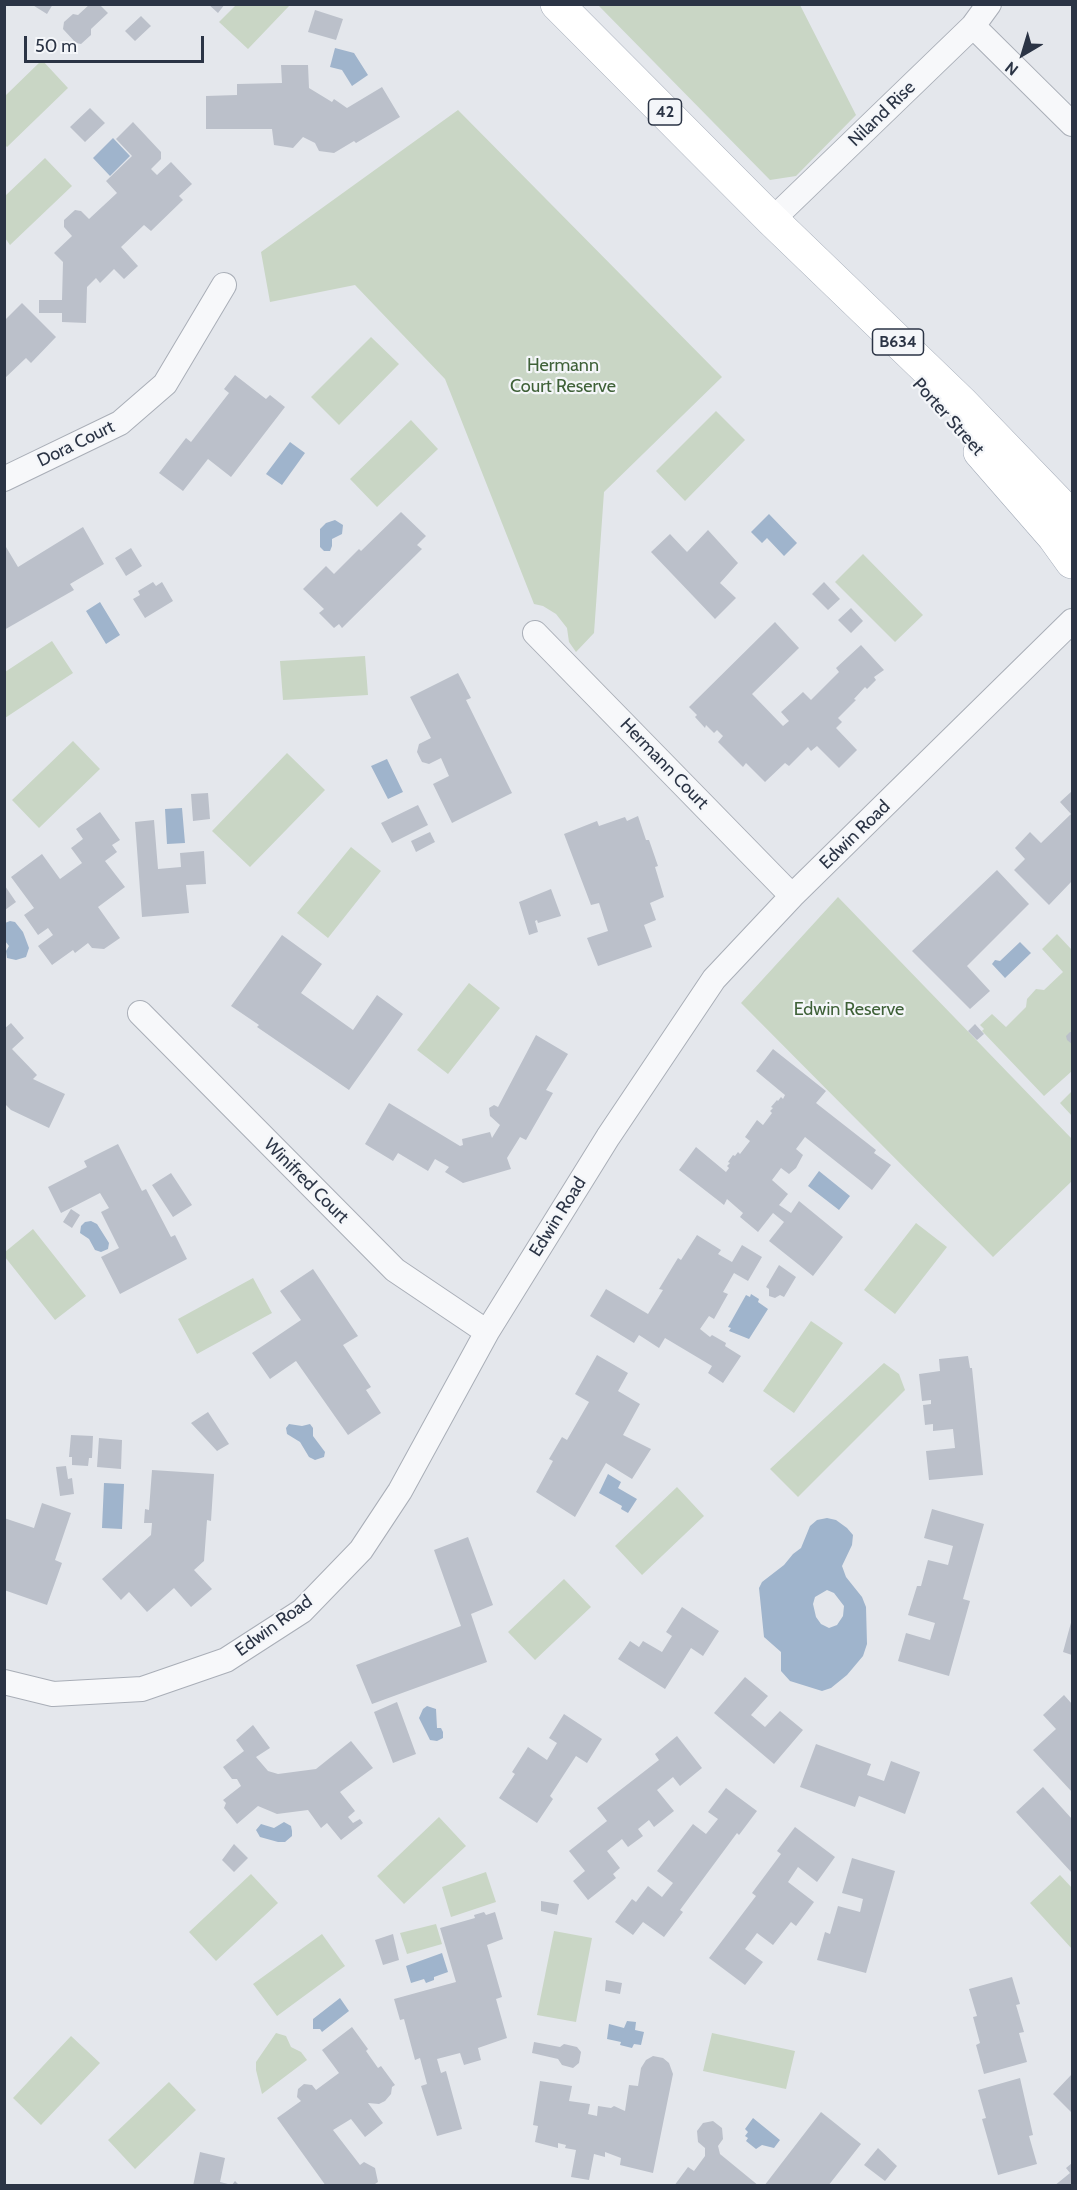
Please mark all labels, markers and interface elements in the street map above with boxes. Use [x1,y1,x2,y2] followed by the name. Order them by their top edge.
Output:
[27,24,207,62] scale bar
[993,24,1053,84] north arrow
[35,35,77,57] text: 50 m
[1001,58,1022,80] text: N
[844,77,920,151] street label: Niland Rise
[648,99,682,125] road number: 42
[872,329,924,355] road number: B634
[510,355,616,398] park label: Hermann Court Reserve
[908,374,988,460] street label: Porter Street
[34,416,118,472] street label: Dora Court
[615,714,713,814] street label: Hermann Court
[815,796,895,874] street label: Edwin Road
[794,999,904,1021] park label: Edwin Reserve
[259,1134,353,1228] street label: Winifred Court
[525,1173,591,1261] street label: Edwin Road
[231,1591,317,1661] street label: Edwin Road

